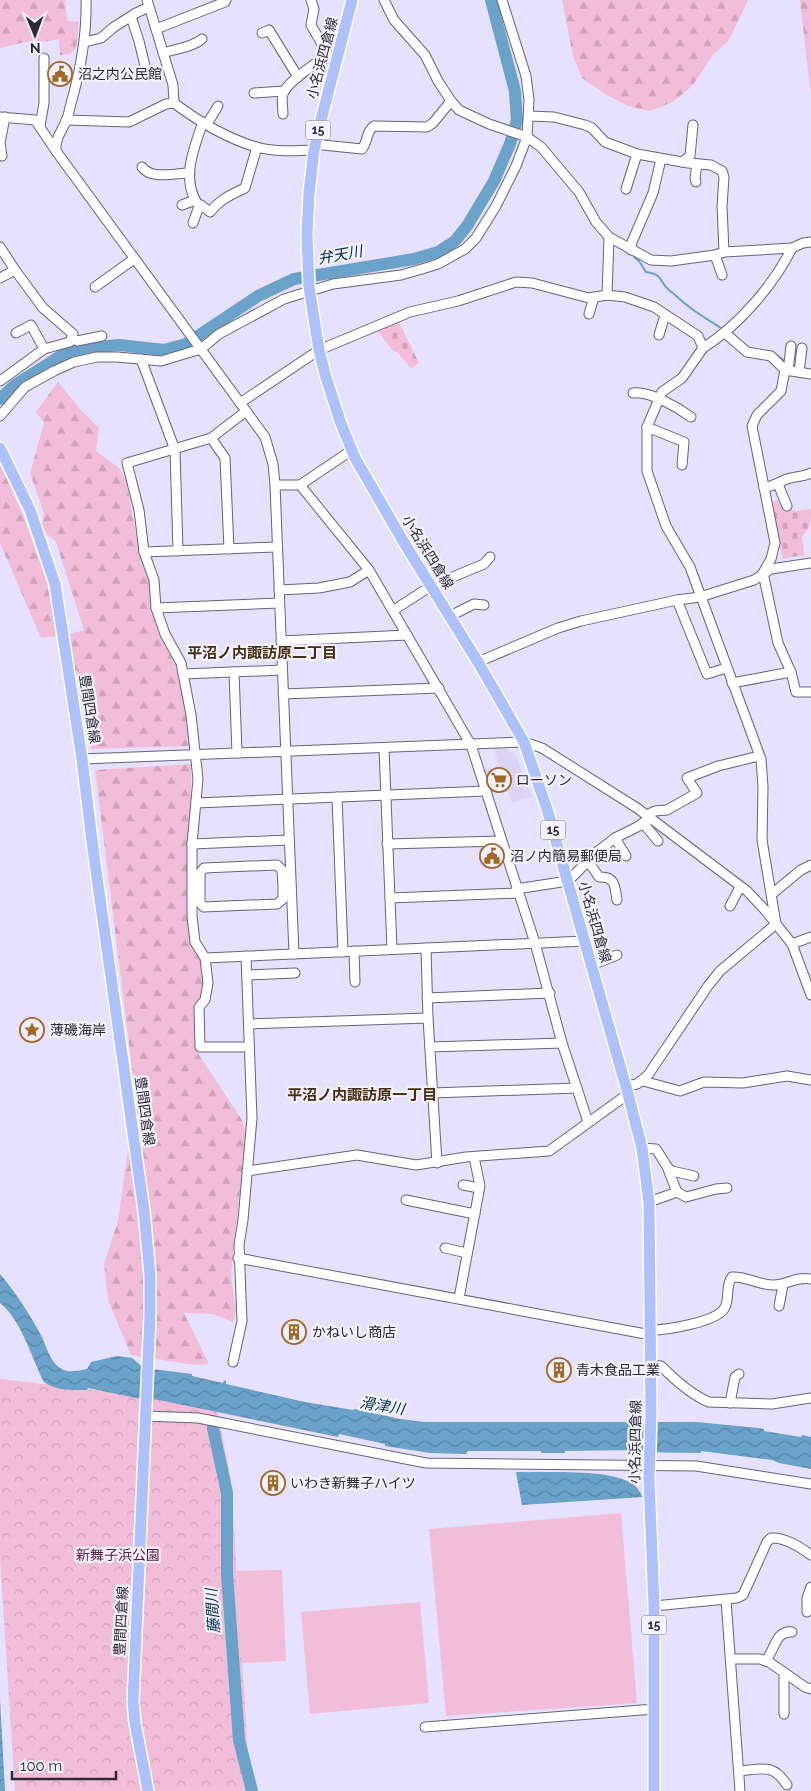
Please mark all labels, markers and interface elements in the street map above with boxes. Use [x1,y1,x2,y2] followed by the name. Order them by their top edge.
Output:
[10,10,60,60] north arrow
[303,15,341,101] street label: 小名浜四倉線
[30,40,41,56] text: N
[47,61,73,87] public building icon: 沼之内公民館
[78,66,162,82] place label: 沼之内公民館
[306,120,330,140] road number: 15
[316,242,366,268] water label: 弁天川
[399,512,457,592] street label: 小名浜四倉線
[187,644,337,662] district label: 平沼ノ内諏訪原二丁目
[77,673,103,745] street label: 豊間四倉線
[486,767,512,793] supermarket icon: ローソン
[516,772,572,788] place label: ローソン
[540,820,566,840] road number: 15
[479,843,505,869] public building icon: 沼ノ内簡易郵便局
[510,848,622,864] place label: 沼ノ内簡易郵便局
[576,879,614,965] street label: 小名浜四倉線
[19,1017,45,1043] place icon: 薄磯海岸
[50,1022,106,1038] place label: 薄磯海岸
[132,1075,158,1147] street label: 豊間四倉線
[287,1086,437,1104] district label: 平沼ノ内諏訪原一丁目
[281,1319,307,1345] building icon: かねいし商店
[312,1324,396,1340] place label: かねいし商店
[546,1357,572,1383] building icon: 青木食品工業
[576,1362,660,1378] place label: 青木食品工業
[358,1394,408,1419] water label: 滑津川
[626,1400,644,1484] street label: 小名浜四倉線
[260,1470,286,1496] building icon: いわき新舞子ハイツ
[290,1475,416,1491] place label: いわき新舞子ハイツ
[76,1547,160,1563] park label: 新舞子浜公園
[111,1586,131,1656] street label: 豊間四倉線
[202,1586,224,1634] water label: 藤間川
[642,1616,666,1634] road number: 15
[12,1748,116,1780] scale bar
[20,1757,62,1775] text: 100 m

